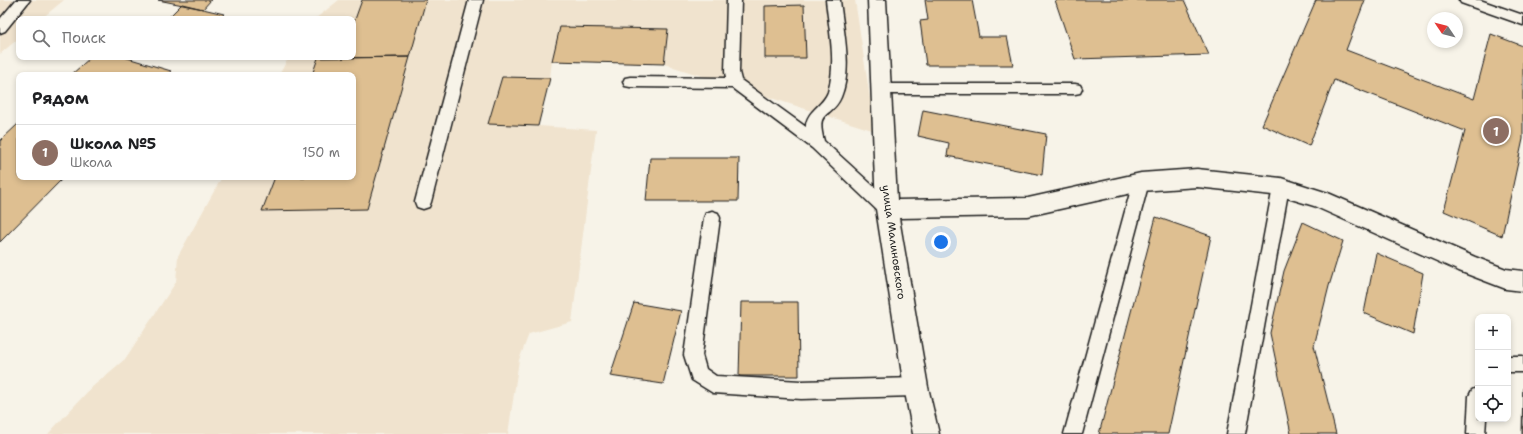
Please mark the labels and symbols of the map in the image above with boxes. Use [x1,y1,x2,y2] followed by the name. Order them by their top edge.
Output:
[1427,12,1463,48] north arrow
[1483,116,1509,146] pin: 1
[878,184,909,301] street label: улица Малиновского
[931,232,951,252] your location

